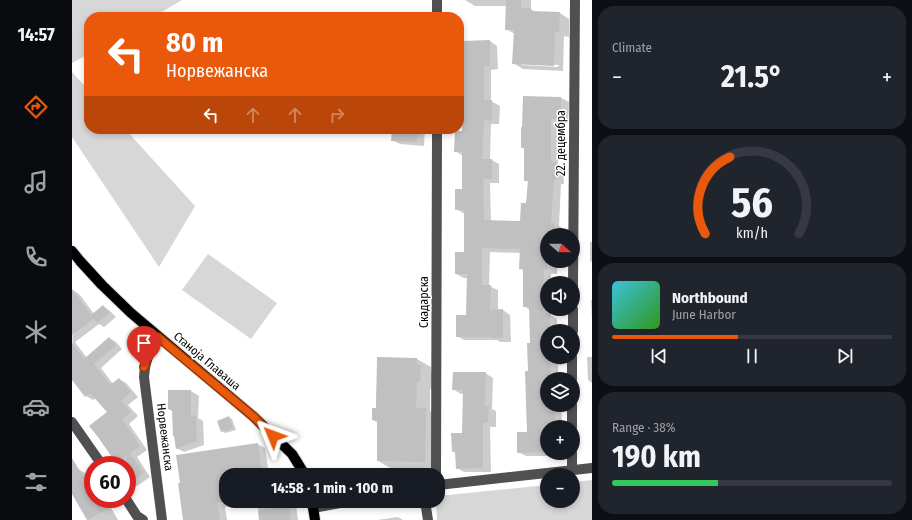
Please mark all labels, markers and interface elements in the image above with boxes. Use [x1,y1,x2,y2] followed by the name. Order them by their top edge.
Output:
[17,24,55,46] text: 14:57
[166,26,223,59] text: 80 m
[100,28,152,80] icon: left
[612,40,652,55] text: Climate
[721,59,783,95] text: 21.5°
[166,60,268,82] text: Норвежанска
[612,64,622,91] text: −
[882,64,892,91] text: +
[22,93,50,121] icon: directions
[200,104,222,126] icon: left
[242,104,264,126] icon: ahead
[284,104,306,126] icon: ahead
[326,104,348,126] icon: right
[554,110,568,176] street label: 22. децембра
[22,168,50,196] icon: music
[731,178,773,228] text: 56
[736,224,768,241] text: km/h
[540,228,580,268] north arrow
[540,228,580,508] map controls
[22,243,50,271] icon: phone
[417,276,431,328] street label: Скадарска
[540,276,580,316] button: sound
[672,289,748,307] text: Northbound
[672,307,736,322] text: June Harbor
[22,318,50,346] icon: climate
[540,324,580,364] button: search
[127,326,161,367] pin
[171,329,243,393] street label: Станоја Главаша
[133,332,155,354] icon: arrive
[648,345,670,367] icon: previous
[741,345,763,367] icon: pause
[834,345,856,367] icon: next
[540,372,580,412] button: layers
[22,393,50,421] icon: car
[154,402,176,472] street label: Норвежанска
[252,415,294,457] position arrow
[540,420,580,460] button: +
[612,420,675,435] text: Range · 38%
[612,439,701,475] text: 190 km
[84,456,136,508] speed limit sign: 60
[22,468,50,496] icon: filters
[540,468,580,508] button: −
[271,479,393,497] text: 14:58 · 1 min · 100 m

